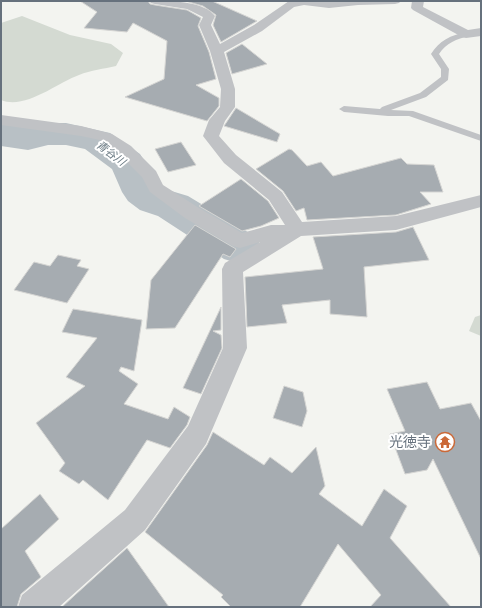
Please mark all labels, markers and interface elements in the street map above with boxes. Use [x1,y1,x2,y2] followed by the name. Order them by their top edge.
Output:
[94,138,129,169] water label: 青谷川
[434,431,456,453] temple icon: 光徳寺
[389,434,431,451] place label: 光徳寺

